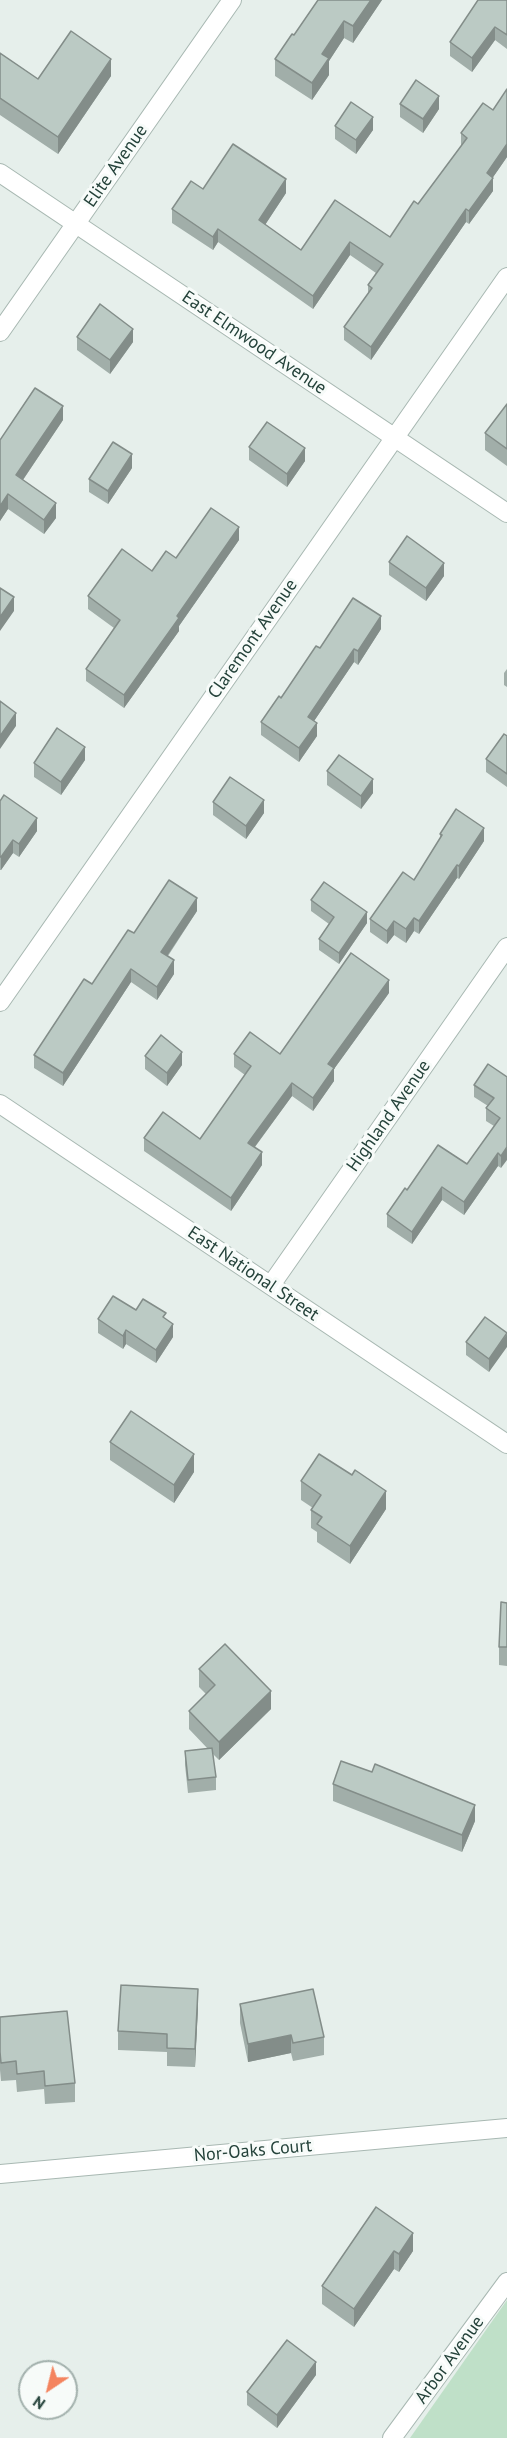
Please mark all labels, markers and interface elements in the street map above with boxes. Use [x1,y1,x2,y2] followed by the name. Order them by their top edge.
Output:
[80,121,152,211] street label: Elite Avenue
[178,287,330,399] street label: East Elmwood Avenue
[204,575,302,703] street label: Claremont Avenue
[343,1056,435,1176] street label: Highland Avenue
[183,1222,323,1326] street label: East National Street
[193,2135,313,2167] street label: Nor-Oaks Court
[411,2312,489,2408] street label: Arbor Avenue
[18,2360,78,2420] north arrow
[29,2392,49,2414] text: N

